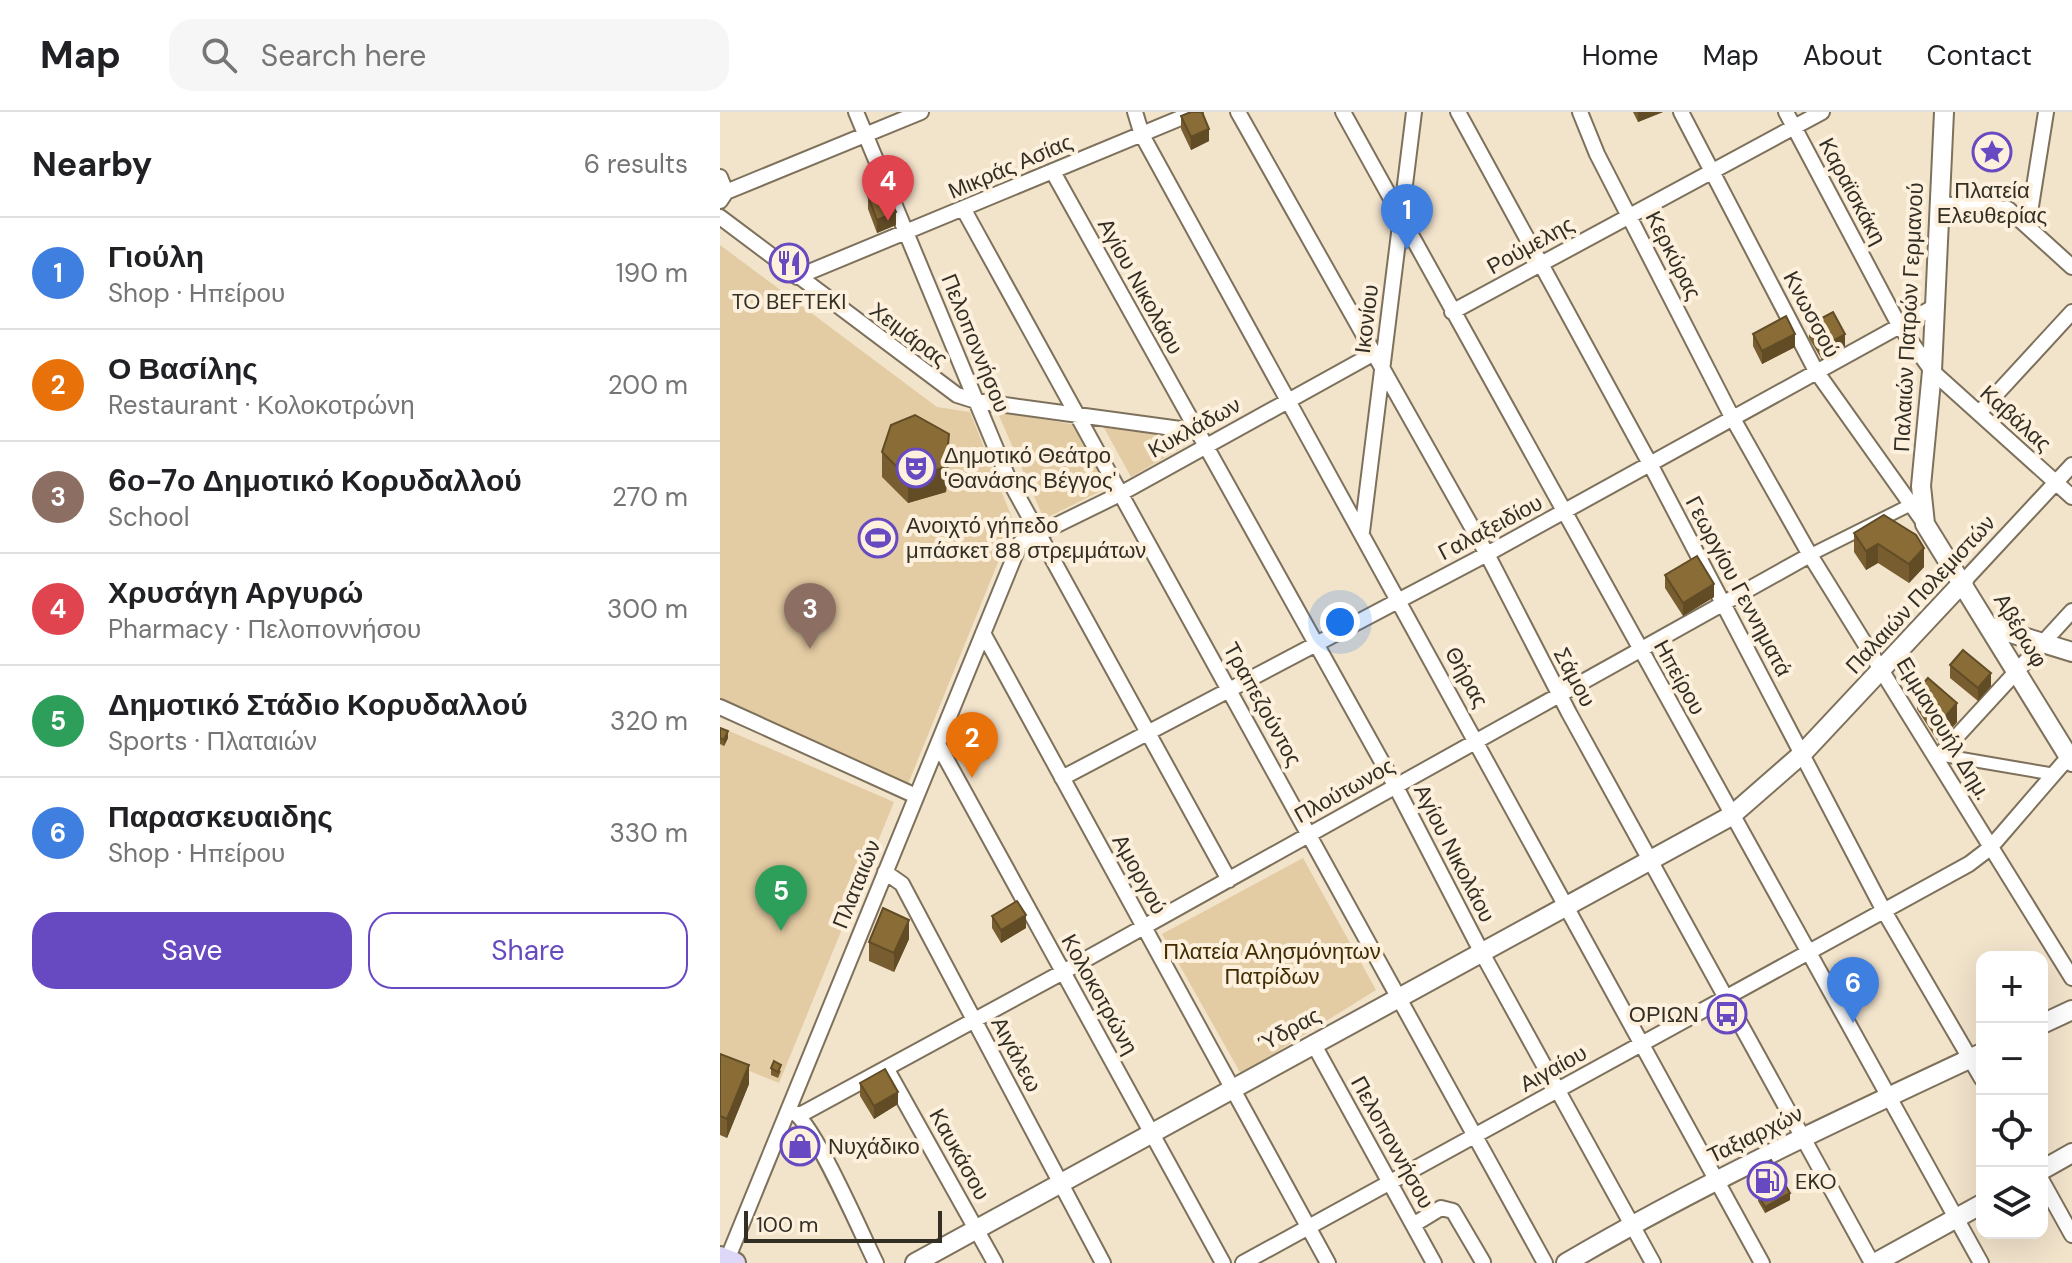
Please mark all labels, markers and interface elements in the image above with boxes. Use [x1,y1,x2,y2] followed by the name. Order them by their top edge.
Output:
[169,19,729,91] search box
[40,30,121,80] text: Map
[197,33,241,77] icon: search
[261,36,426,75] text: Search here
[1582,37,1658,74] text: Home
[1702,37,1759,74] text: Map
[1803,37,1882,74] text: About
[1926,37,2032,74] text: Contact
[944,127,1077,206] street label: Μικράς Ασίας
[1971,131,2013,173] place icon: Πλατεία Ελευθερίας
[1812,133,1893,250] street label: Καραϊσκάκη
[32,142,152,187] text: Nearby
[584,147,688,181] text: 6 results
[862,155,914,221] pin: 4
[1937,176,2047,230] place label: Πλατεία Ελευθερίας
[1887,182,1930,453] street label: Παλαιών Πατρών Γερμανού
[1381,184,1433,250] pin: 1
[1639,206,1708,305] street label: Κερκύρας
[1482,210,1579,281] street label: Ρούμελης
[1091,213,1190,359] street label: Αγίου Νικολάου
[108,237,204,276] text: Γιούλη
[768,242,810,284] restaurant icon: TO BEFTEKI
[53,256,63,290] text: 1
[616,256,688,290] text: 190 m
[1777,266,1846,363] street label: Κνωσσού
[935,270,1017,417] street label: Πελοποννήσου
[108,276,285,310] text: Shop · Ηπείρου
[1348,283,1385,355] street label: Ικονίου
[732,287,846,316] place label: TO BEFTEKI
[864,296,954,373] street label: Χειμάρας
[108,349,258,388] text: Ο Βασίλης
[50,368,66,402] text: 2
[608,368,688,402] text: 200 m
[1974,379,2058,458] street label: Καβάλας
[108,388,415,422] text: Restaurant · Κολοκοτρώνη
[1143,390,1246,465] street label: Κυκλάδων
[944,441,1116,495] place label: Δημοτικό Θεάτρο 'Θανάσης Βέγγος'
[895,447,937,489] theatre icon: Δημοτικό Θεάτρο 'Θανάσης Βέγγος'
[108,461,522,500] text: 6ο-7ο Δημοτικό Κορυδαλλού
[50,480,66,514] text: 3
[612,480,688,514] text: 270 m
[1433,488,1547,567] street label: Γαλαξειδίου
[1679,491,1799,682] street label: Γεωργίου Γεννηματά
[108,500,190,534] text: School
[1839,509,2002,680] street label: Παλαιών Πολεμιστών
[906,511,1146,565] place label: Ανοιχτό γήπεδο μπάσκετ 88 στρεμμάτων
[857,517,899,559] sports icon: Ανοιχτό γήπεδο μπάσκετ 88 στρεμμάτων
[108,573,363,612] text: Χρυσάγη Αργυρώ
[784,583,836,649] pin: 3
[1987,588,2054,672] street label: Αβέρωφ
[50,592,66,626] text: 4
[607,592,688,626] text: 300 m
[1320,602,1360,642] your location
[108,612,421,646] text: Pharmacy · Πελοποννήσου
[1647,635,1712,720] street label: Ηπείρου
[1217,637,1309,771] street label: Τραπεζούντος
[1438,642,1495,713] street label: Θήρας
[1547,642,1602,712] street label: Σάμου
[1890,652,1997,805] street label: Εμμανουήλ Δημ.
[108,685,528,724] text: Δημοτικό Στάδιο Κορυδαλλού
[50,704,66,738] text: 5
[610,704,688,738] text: 320 m
[946,712,998,778] pin: 2
[108,724,317,758] text: Sports · Πλαταιών
[1289,751,1399,830] street label: Πλούτωνος
[1407,779,1502,927] street label: Αγίου Νικολάου
[108,797,333,836] text: Παρασκευαιδης
[50,816,66,850] text: 6
[609,816,688,850] text: 330 m
[1106,829,1173,919] street label: Αμοργού
[826,835,887,933] street label: Πλαταιών
[108,836,285,870] text: Shop · Ηπείρου
[755,865,807,931] pin: 5
[32,912,352,989] button: Save
[368,912,688,989] button: Share
[1055,929,1145,1060] street label: Κολοκοτρώνη
[1163,937,1381,991] park label: Πλατεία Αλησμόνητων Πατρίδων
[1976,951,2048,1239] map controls
[1976,951,2048,1023] button: +
[1827,957,1879,1023] pin: 6
[1706,993,1748,1035] bus stop icon: ΟΡΙΩΝ
[1629,1000,1699,1029] place label: ΟΡΙΩΝ
[1253,1001,1326,1058] street label: Ύδρας
[985,1012,1048,1097] street label: Αιγάλεω
[1976,1023,2048,1095] button: −
[1515,1038,1592,1099] street label: Αιγαίου
[1344,1071,1441,1214] street label: Πελοποννήσου
[1976,1095,2048,1167] button: locate
[1703,1099,1808,1170] street label: Ταξιαρχών
[923,1103,997,1205] street label: Καυκάσου
[779,1125,821,1167] shop icon: Νυχάδικο
[828,1132,920,1161] place label: Νυχάδικο
[1746,1160,1788,1202] fuel station icon: EKO
[1795,1167,1836,1196] place label: EKO
[1976,1167,2048,1239] button: layers
[744,1207,942,1243] scale bar
[756,1210,818,1239] text: 100 m

